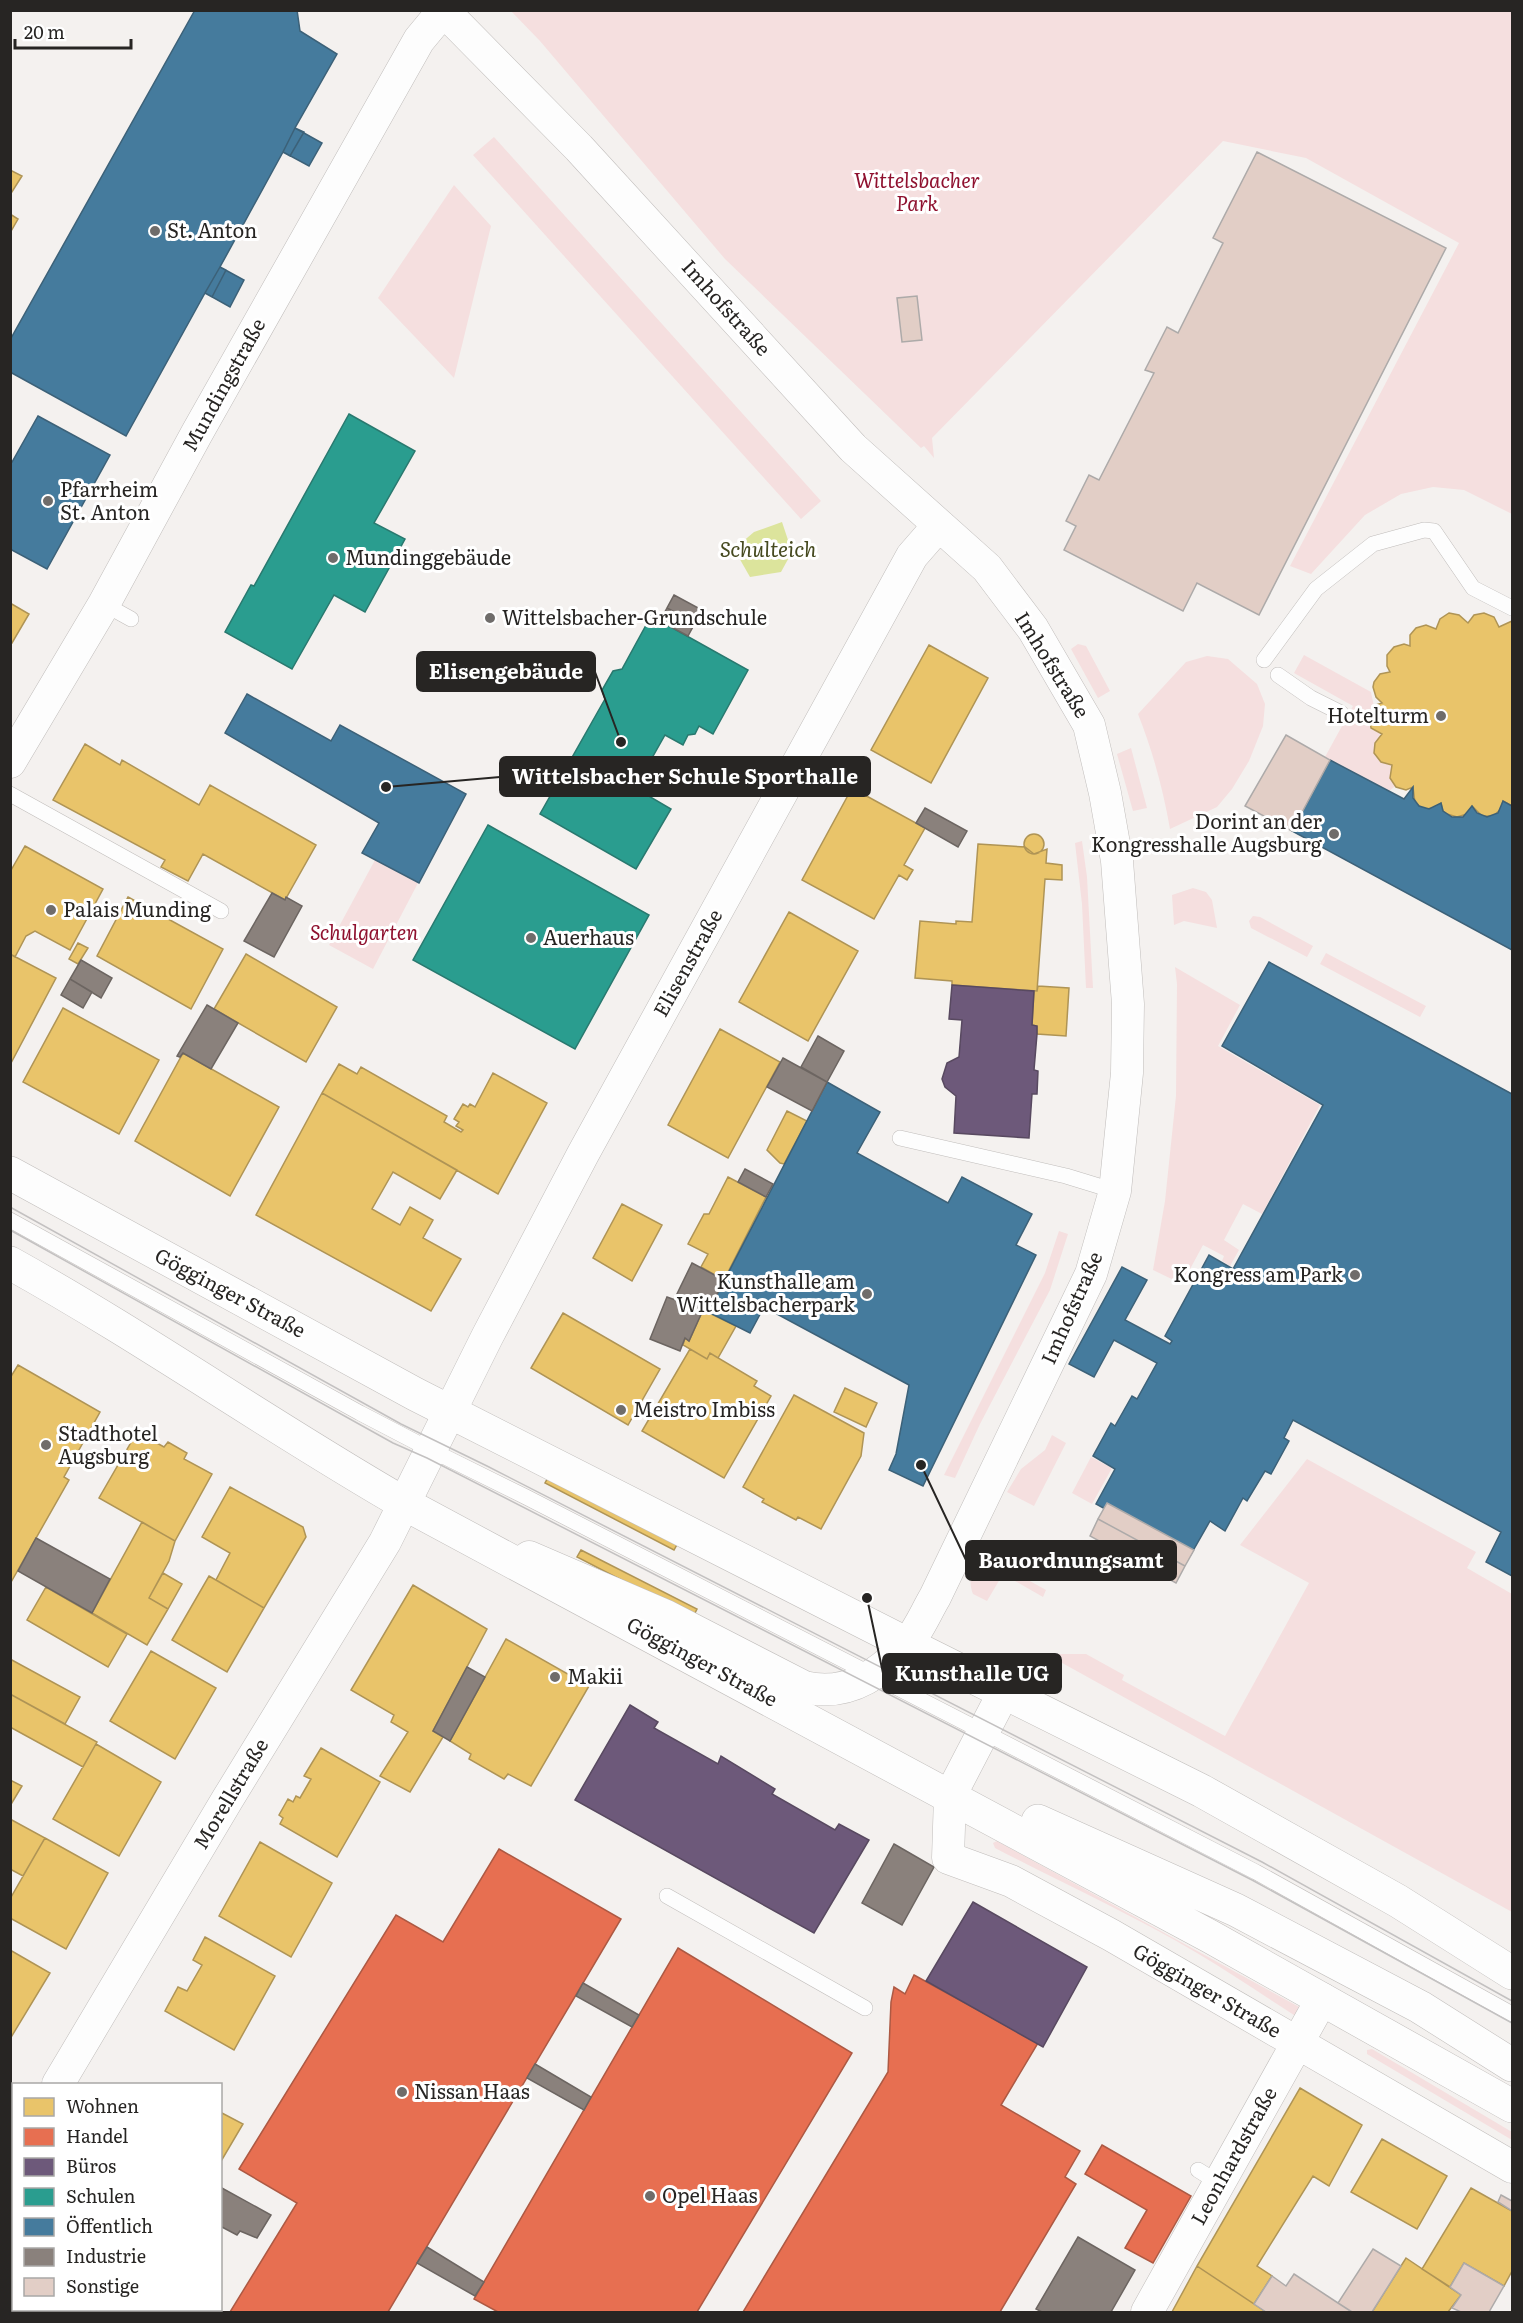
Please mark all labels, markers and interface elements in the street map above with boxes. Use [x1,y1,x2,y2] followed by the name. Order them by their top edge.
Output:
[15,12,130,50] scale bar
[24,18,65,45] text: 20 m
[854,164,980,217] park label: Wittelsbacher Park
[167,214,257,244] place label: St. Anton
[148,224,162,238] marker: St. Anton
[676,252,779,362] street label: Imhofstraße
[173,312,271,456] street label: Mundingstraße
[60,473,158,526] place label: Pfarrheim St. Anton
[41,494,55,508] marker: Pfarrheim St. Anton
[720,532,817,563] water label: Schulteich
[345,541,511,571] place label: Mundinggebäude
[326,551,340,565] marker: Mundinggebäude
[502,601,767,631] place label: Wittelsbacher-Grundschule
[1009,605,1098,723] street label: Imhofstraße
[483,611,497,625] marker: Wittelsbacher-Grundschule
[417,652,595,691] callout: Elisengebäude
[429,654,583,685] text: Elisengebäude
[1327,699,1429,729] place label: Hotelturm
[1434,709,1448,723] marker: Hotelturm
[500,757,870,796] callout: Wittelsbacher Schule Sporthalle
[512,759,858,790] text: Wittelsbacher Schule Sporthalle
[1091,805,1323,858] place label: Dorint an der Kongresshalle Augsburg
[1327,827,1341,841] marker: Dorint an der Kongresshalle Augsburg
[63,893,212,923] place label: Palais Munding
[44,903,58,917] marker: Palais Munding
[644,903,728,1021] street label: Elisenstraße
[310,916,418,946] park label: Schulgarten
[543,921,634,951] place label: Auerhaus
[524,931,538,945] marker: Auerhaus
[150,1239,312,1344] street label: Gögginger Straße
[1032,1246,1108,1368] street label: Imhofstraße
[1173,1258,1344,1288] place label: Kongress am Park
[676,1265,856,1318] place label: Kunsthalle am Wittelsbacherpark
[1348,1268,1362,1282] marker: Kongress am Park
[860,1287,874,1301] marker: Kunsthalle am Wittelsbacherpark
[633,1393,775,1423] place label: Meistro Imbiss
[614,1403,628,1417] marker: Meistro Imbiss
[58,1417,158,1470] place label: Stadthotel Augsburg
[39,1438,53,1452] marker: Stadthotel Augsburg
[966,1541,1176,1580] callout: Bauordnungsamt
[978,1543,1164,1574] text: Bauordnungsamt
[622,1608,784,1713] street label: Gögginger Straße
[883,1654,1061,1693] callout: Kunsthalle UG
[895,1656,1049,1687] text: Kunsthalle UG
[567,1660,623,1690] place label: Makii
[548,1670,562,1684] marker: Makii
[184,1732,274,1854] street label: Morellstraße
[1128,1935,1288,2044] street label: Gögginger Straße
[414,2075,530,2105] place label: Nissan Haas
[1182,2080,1283,2230] street label: Leonhardstraße
[12,2083,222,2311] legend
[395,2085,409,2099] marker: Nissan Haas
[66,2092,139,2119] text: Wohnen
[66,2122,128,2149] text: Handel
[66,2152,116,2179] text: Büros
[662,2179,758,2209] place label: Opel Haas
[66,2182,136,2209] text: Schulen
[643,2189,657,2203] marker: Opel Haas
[66,2212,153,2239] text: Öffentlich
[66,2242,146,2269] text: Industrie
[66,2272,139,2299] text: Sonstige

